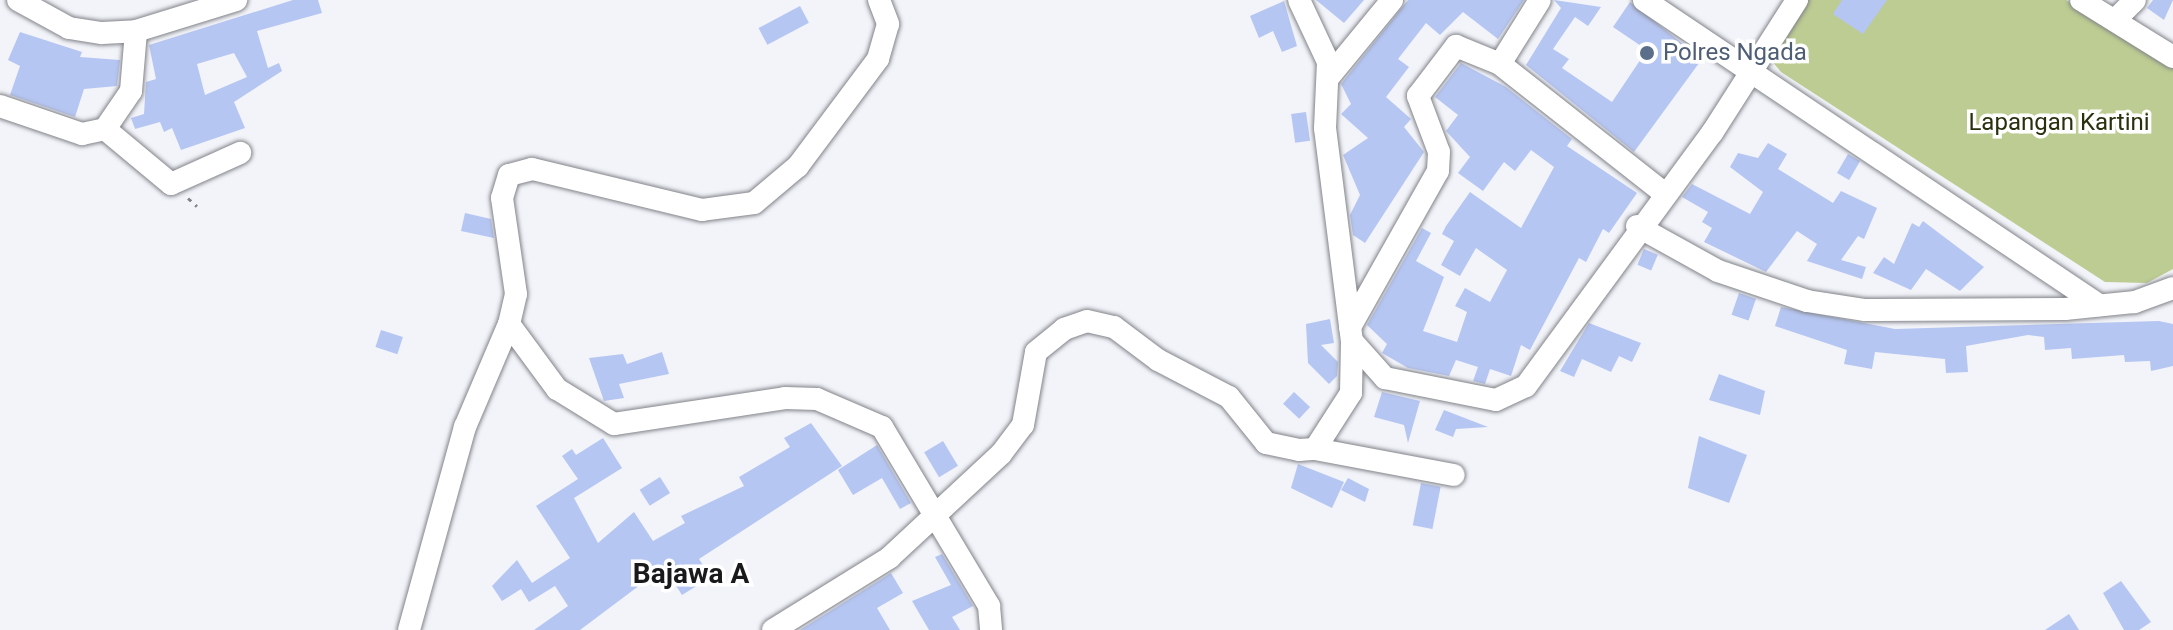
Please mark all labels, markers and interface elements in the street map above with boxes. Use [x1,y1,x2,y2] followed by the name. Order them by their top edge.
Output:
[1663,39,1807,67] place label: Polres Ngada
[1638,44,1656,62] marker: Polres Ngada
[1968,109,2150,137] park label: Lapangan Kartini
[633,557,749,591] district label: Bajawa A

